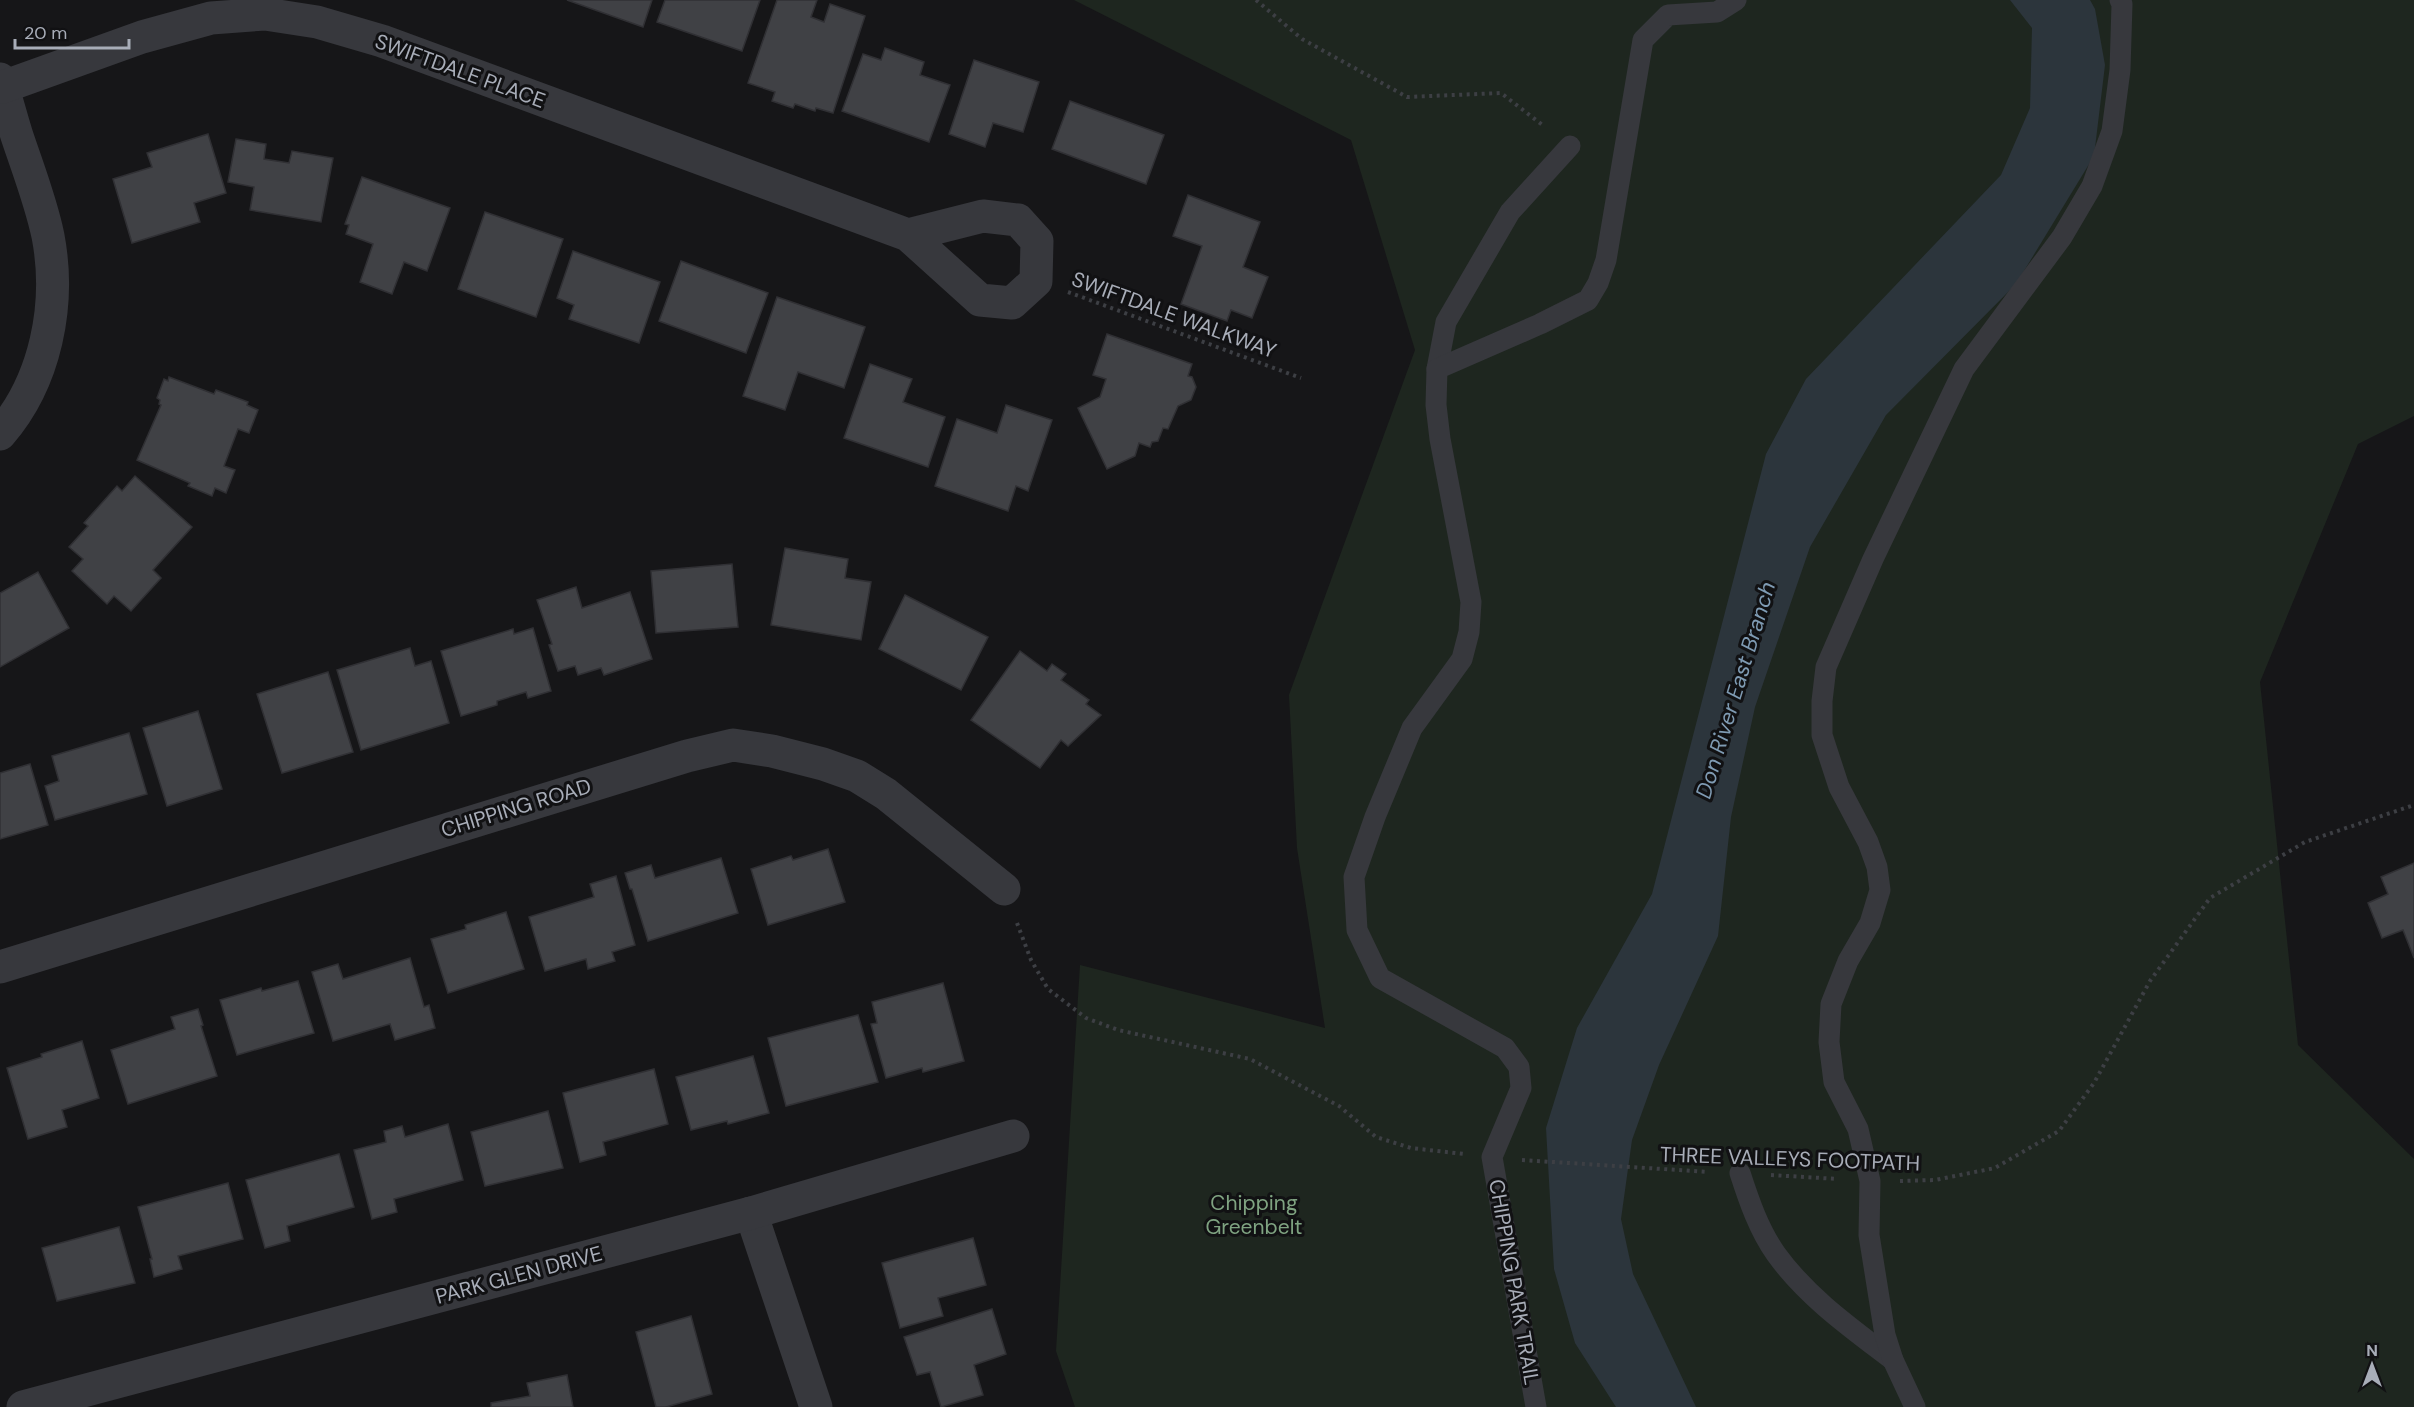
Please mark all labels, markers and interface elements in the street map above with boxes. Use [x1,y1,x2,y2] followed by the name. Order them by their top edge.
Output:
[15,12,129,50] scale bar
[24,21,67,45] text: 20 m
[371,27,549,115] street label: SWIFTDALE PLACE
[1068,265,1280,365] street label: SWIFTDALE WALKWAY
[1689,578,1782,802] water label: Don River East Branch
[437,772,595,844] street label: CHIPPING ROAD
[1659,1140,1921,1178] street label: THREE VALLEYS FOOTPATH
[1482,1177,1546,1387] street label: CHIPPING PARK TRAIL
[1205,1189,1303,1241] park label: Chipping Greenbelt
[433,1239,605,1311] street label: PARK GLEN DRIVE
[2342,1335,2402,1395] north arrow
[2366,1340,2378,1361] text: N

